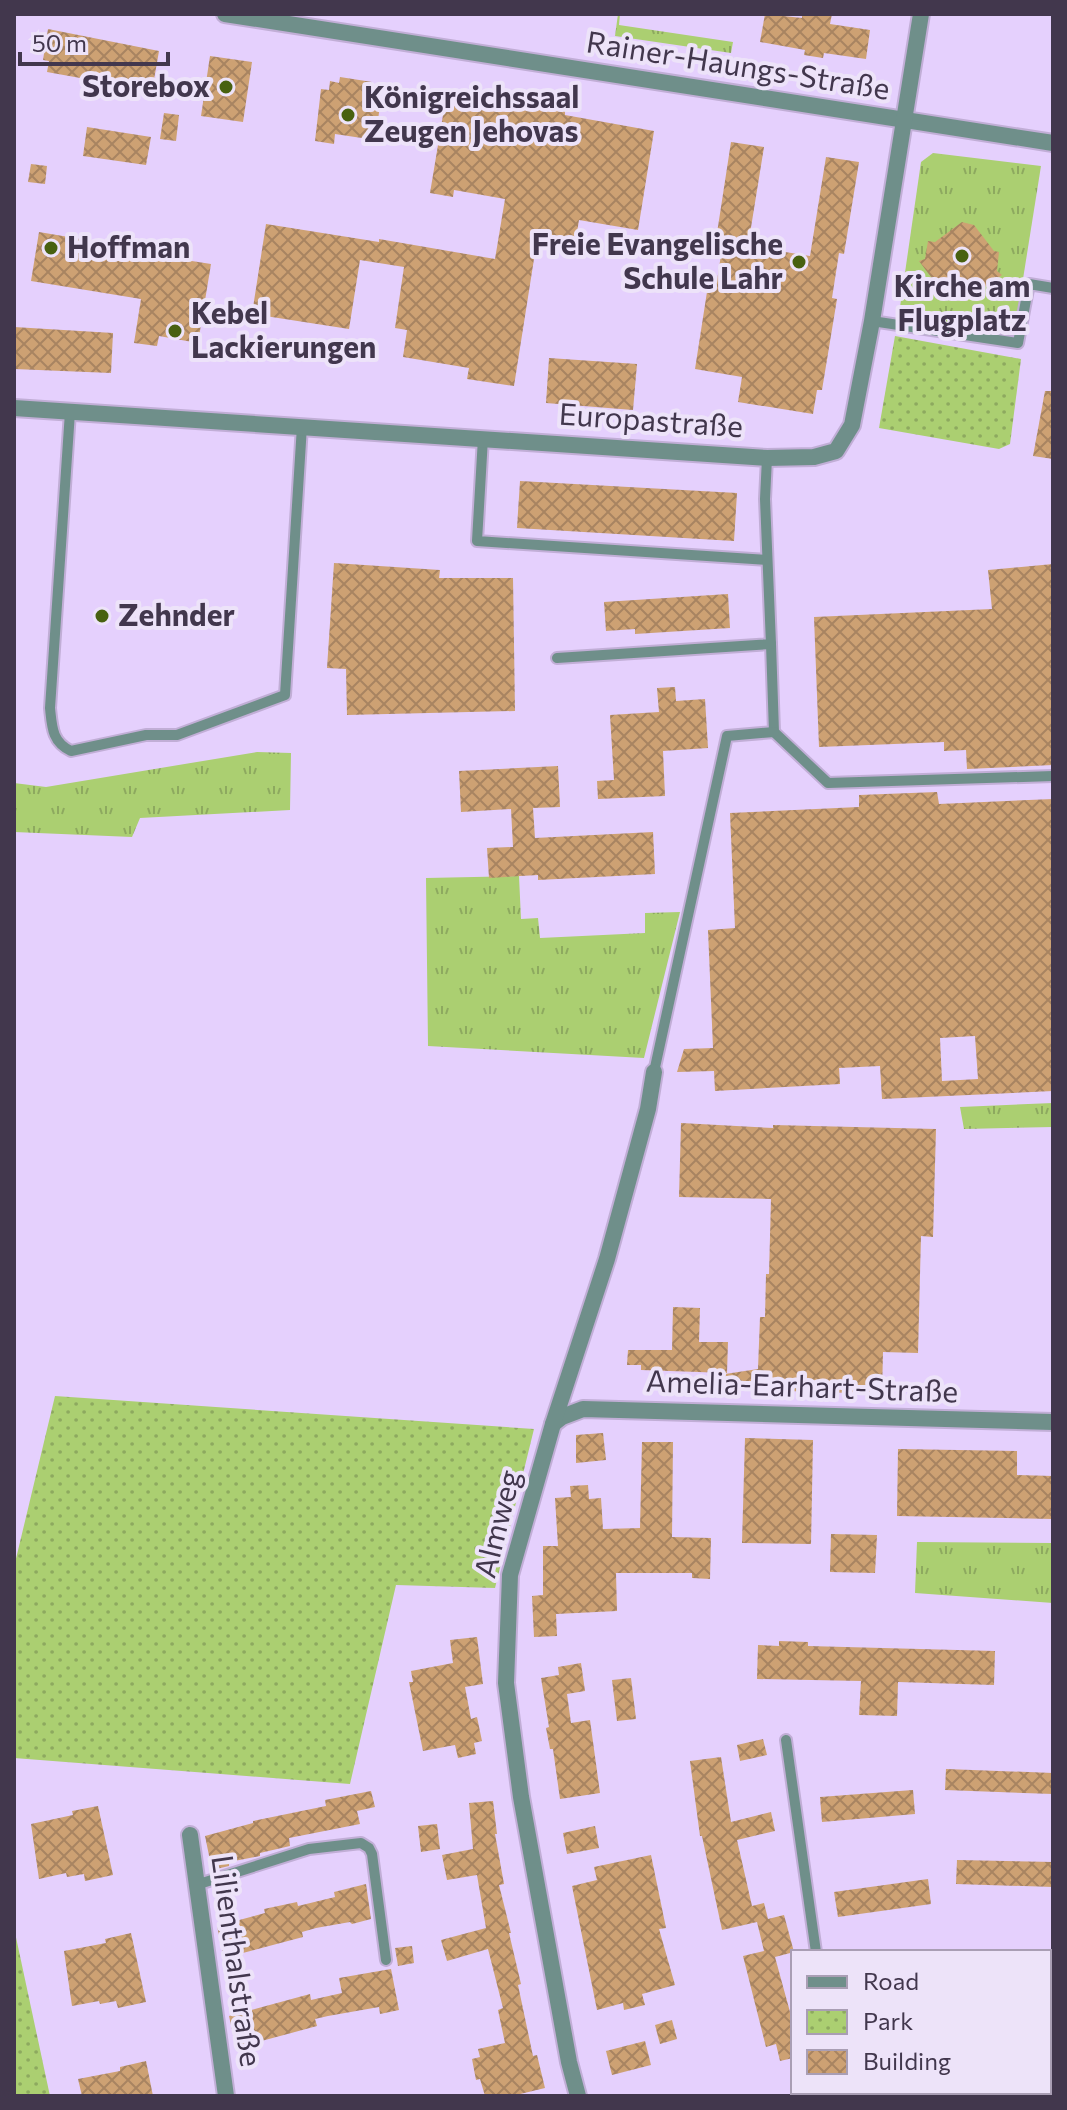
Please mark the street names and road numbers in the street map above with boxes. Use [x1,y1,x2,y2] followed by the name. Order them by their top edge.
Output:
[584,21,893,106] street label: Rainer-Haungs-Straße
[558,394,745,443] street label: Europastraße
[645,1361,959,1408] street label: Amelia-Earhart-Straße
[464,1466,527,1581] street label: Almweg
[205,1852,272,2069] street label: Lilienthalstraße

